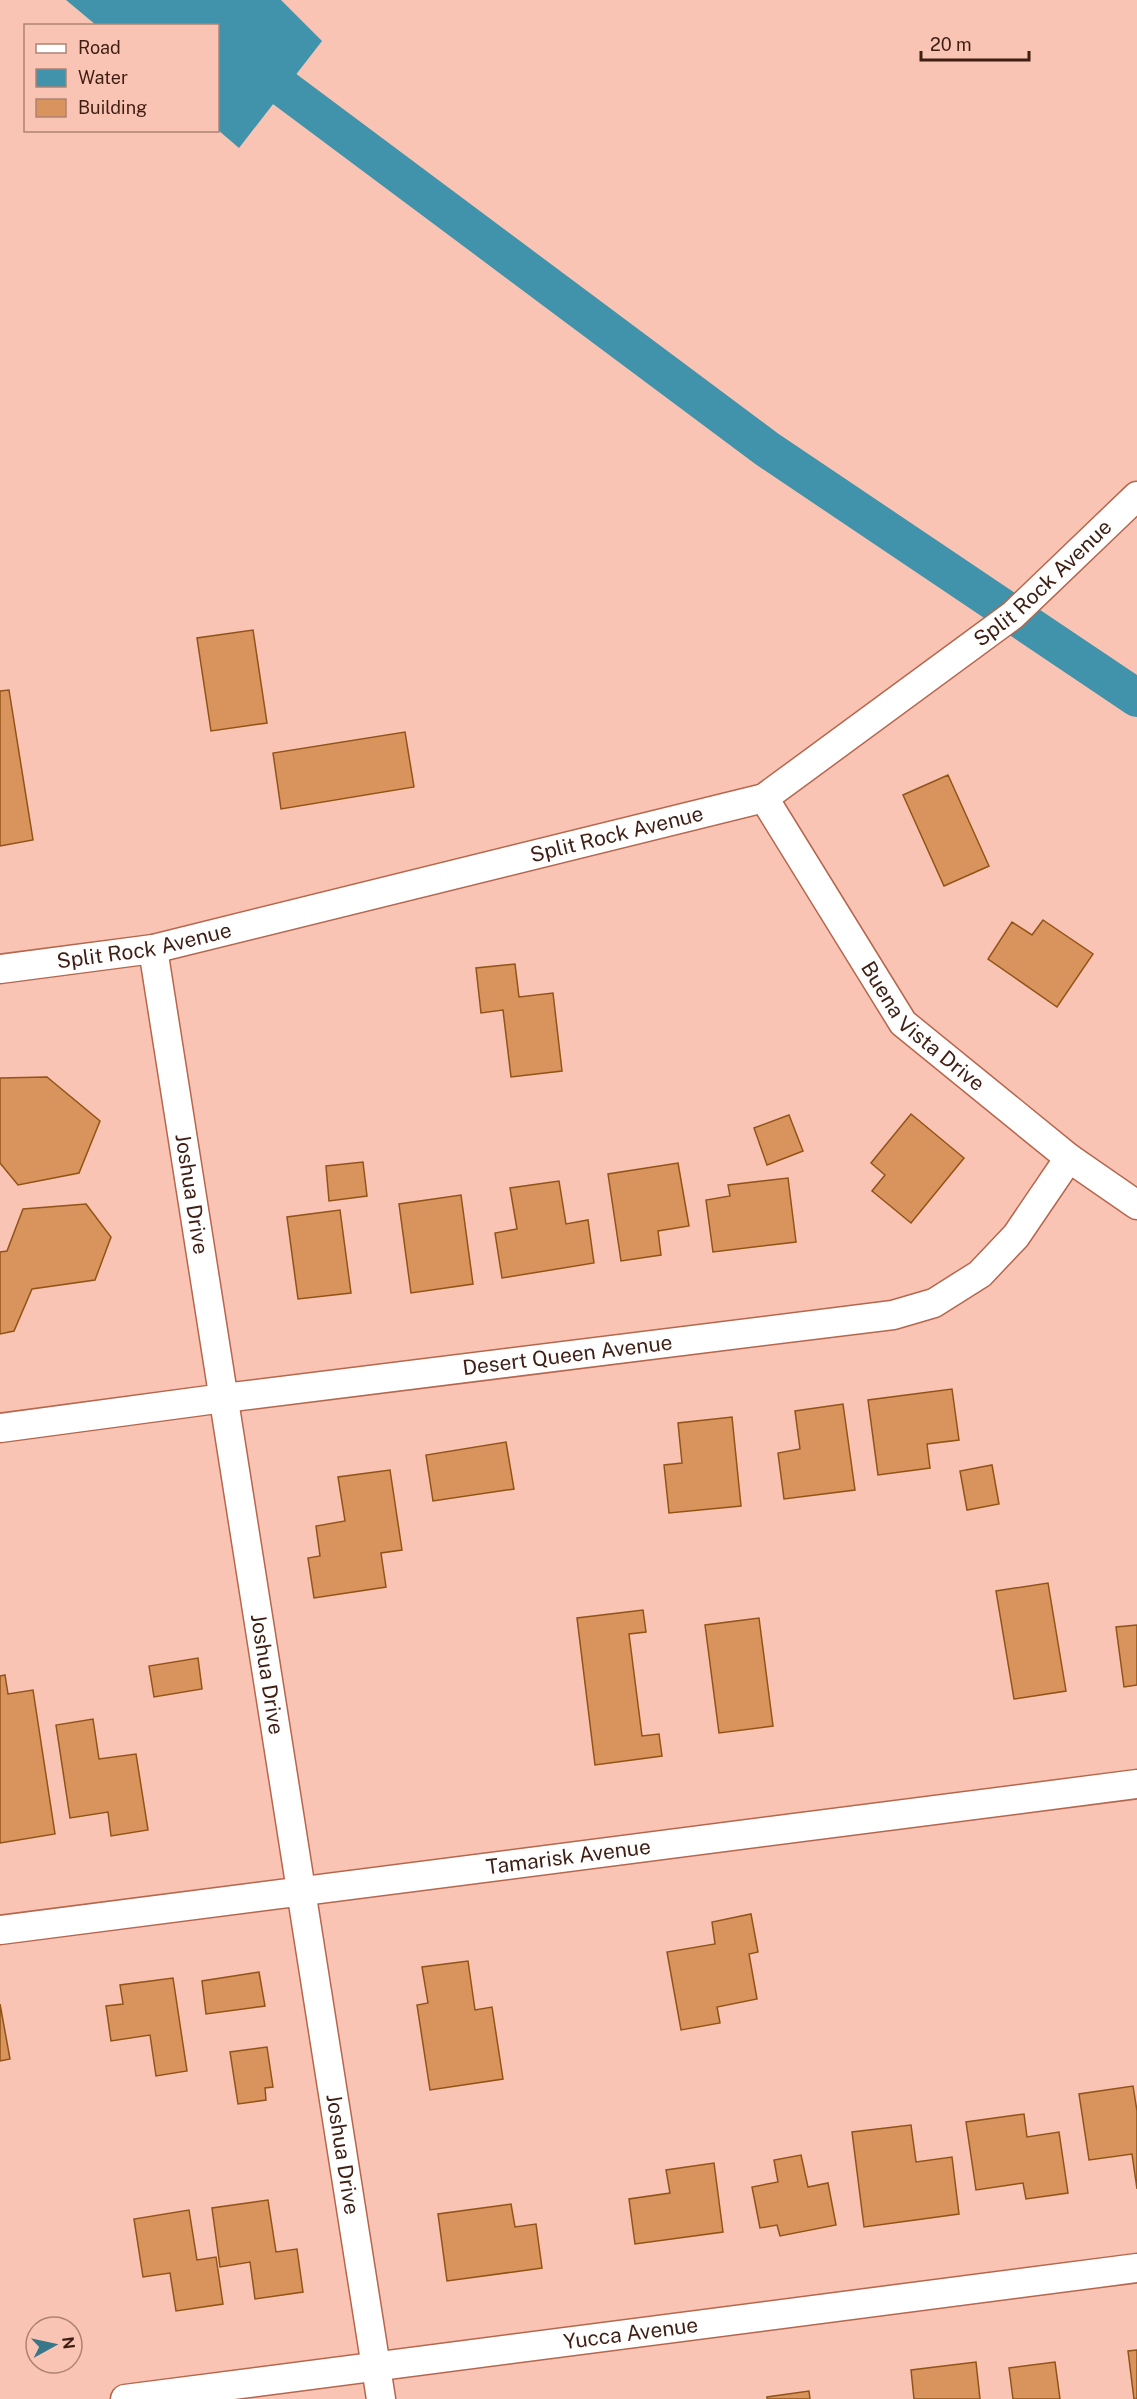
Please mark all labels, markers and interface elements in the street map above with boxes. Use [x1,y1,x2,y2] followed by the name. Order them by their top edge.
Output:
[24,24,219,132] legend
[921,24,1029,62] scale bar
[930,34,972,55] text: 20 m
[78,37,121,58] text: Road
[78,67,128,88] text: Water
[78,97,147,118] text: Building
[969,514,1117,652] street label: Split Rock Avenue
[527,800,706,867] street label: Split Rock Avenue
[55,917,234,973] street label: Split Rock Avenue
[856,956,990,1096] street label: Buena Vista Drive
[170,1132,214,1256] street label: Joshua Drive
[461,1329,674,1380] street label: Desert Queen Avenue
[246,1612,289,1736] street label: Joshua Drive
[484,1834,652,1879] street label: Tamarisk Avenue
[321,2092,365,2216] street label: Joshua Drive
[562,2312,700,2354] street label: Yucca Avenue
[24,2315,84,2375] north arrow
[58,2335,79,2351] text: N

